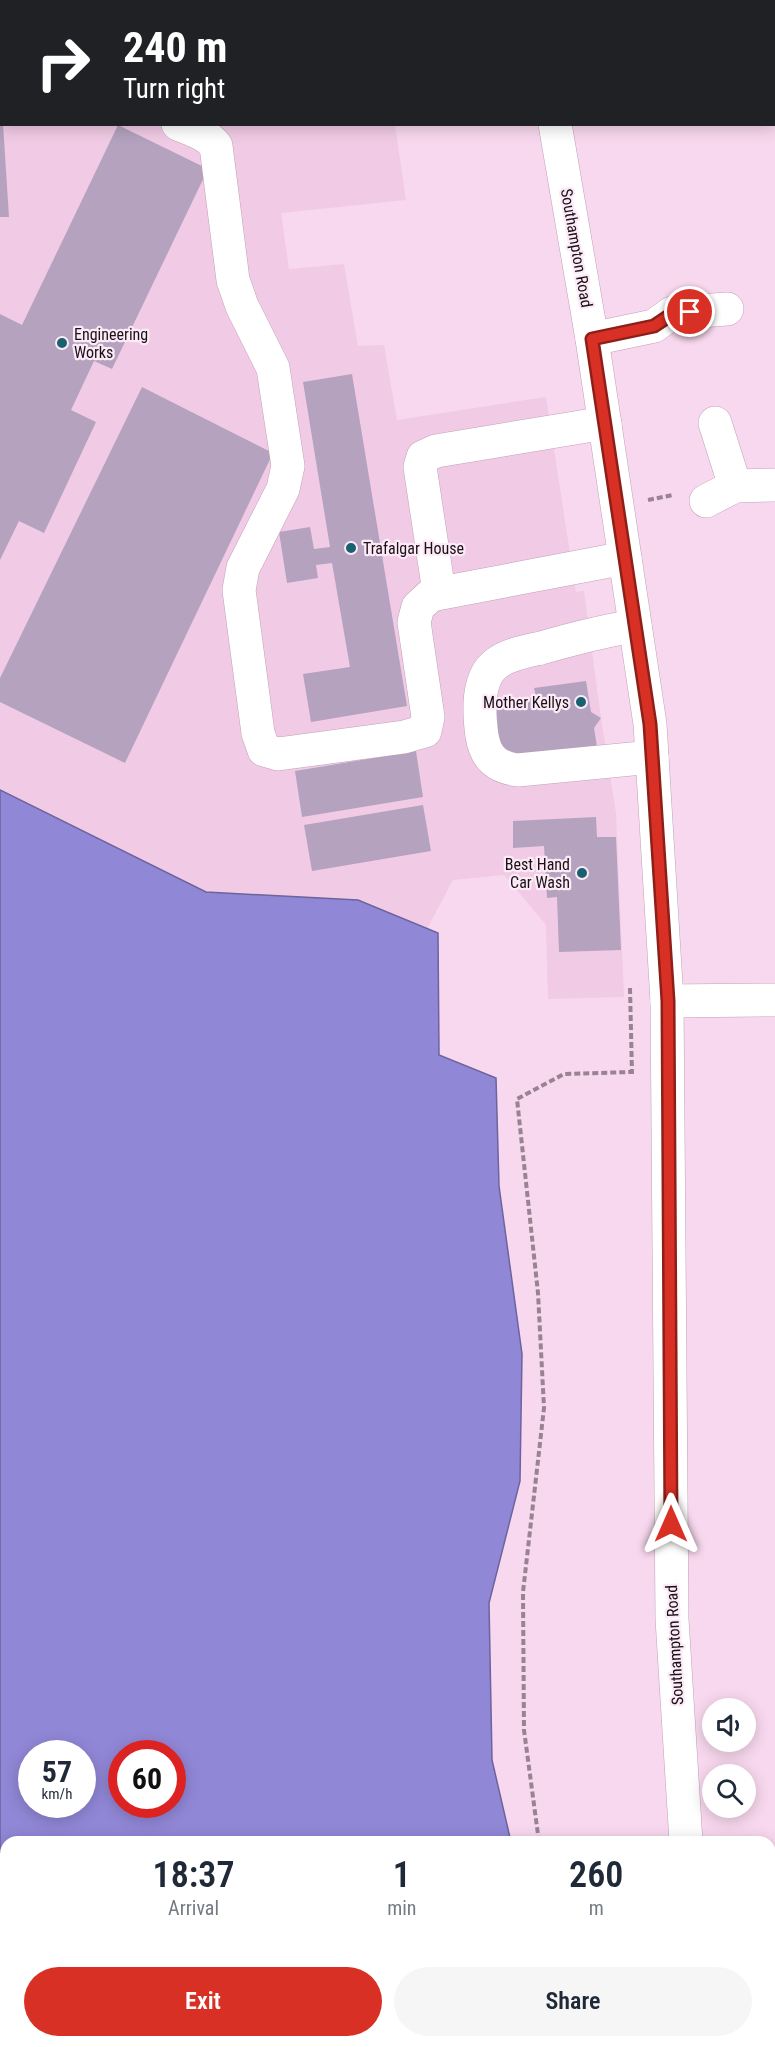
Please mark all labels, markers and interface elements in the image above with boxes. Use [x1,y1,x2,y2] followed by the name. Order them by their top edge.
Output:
[123,23,228,72] text: 240 m
[24,24,102,102] icon: right
[123,73,225,105] text: Turn right
[557,187,596,309] street label: Southampton Road
[664,286,715,337] pin
[673,295,706,328] icon: arrive
[74,325,148,362] place label: Engineering Works
[55,336,69,350] marker: Engineering Works
[363,539,464,558] place label: Trafalgar House
[344,541,358,555] marker: Trafalgar House
[483,693,569,712] place label: Mother Kellys
[574,695,588,709] marker: Mother Kellys
[505,855,570,892] place label: Best Hand Car Wash
[575,866,589,880] marker: Best Hand Car Wash
[639,1492,703,1556] position arrow
[662,1584,687,1706] street label: Southampton Road
[702,1698,756,1818] map controls
[702,1698,756,1752] button: sound
[108,1740,186,1818] speed limit sign: 60
[42,1754,72,1789] text: 57
[702,1764,756,1818] button: search
[42,1785,72,1803] text: km/h
[153,1854,235,1896] text: 18:37
[393,1854,411,1896] text: 1
[569,1854,623,1896] text: 260
[168,1896,219,1920] text: Arrival
[387,1896,416,1920] text: min
[589,1896,604,1920] text: m
[24,1967,382,2036] button: Exit
[394,1967,752,2036] button: Share

